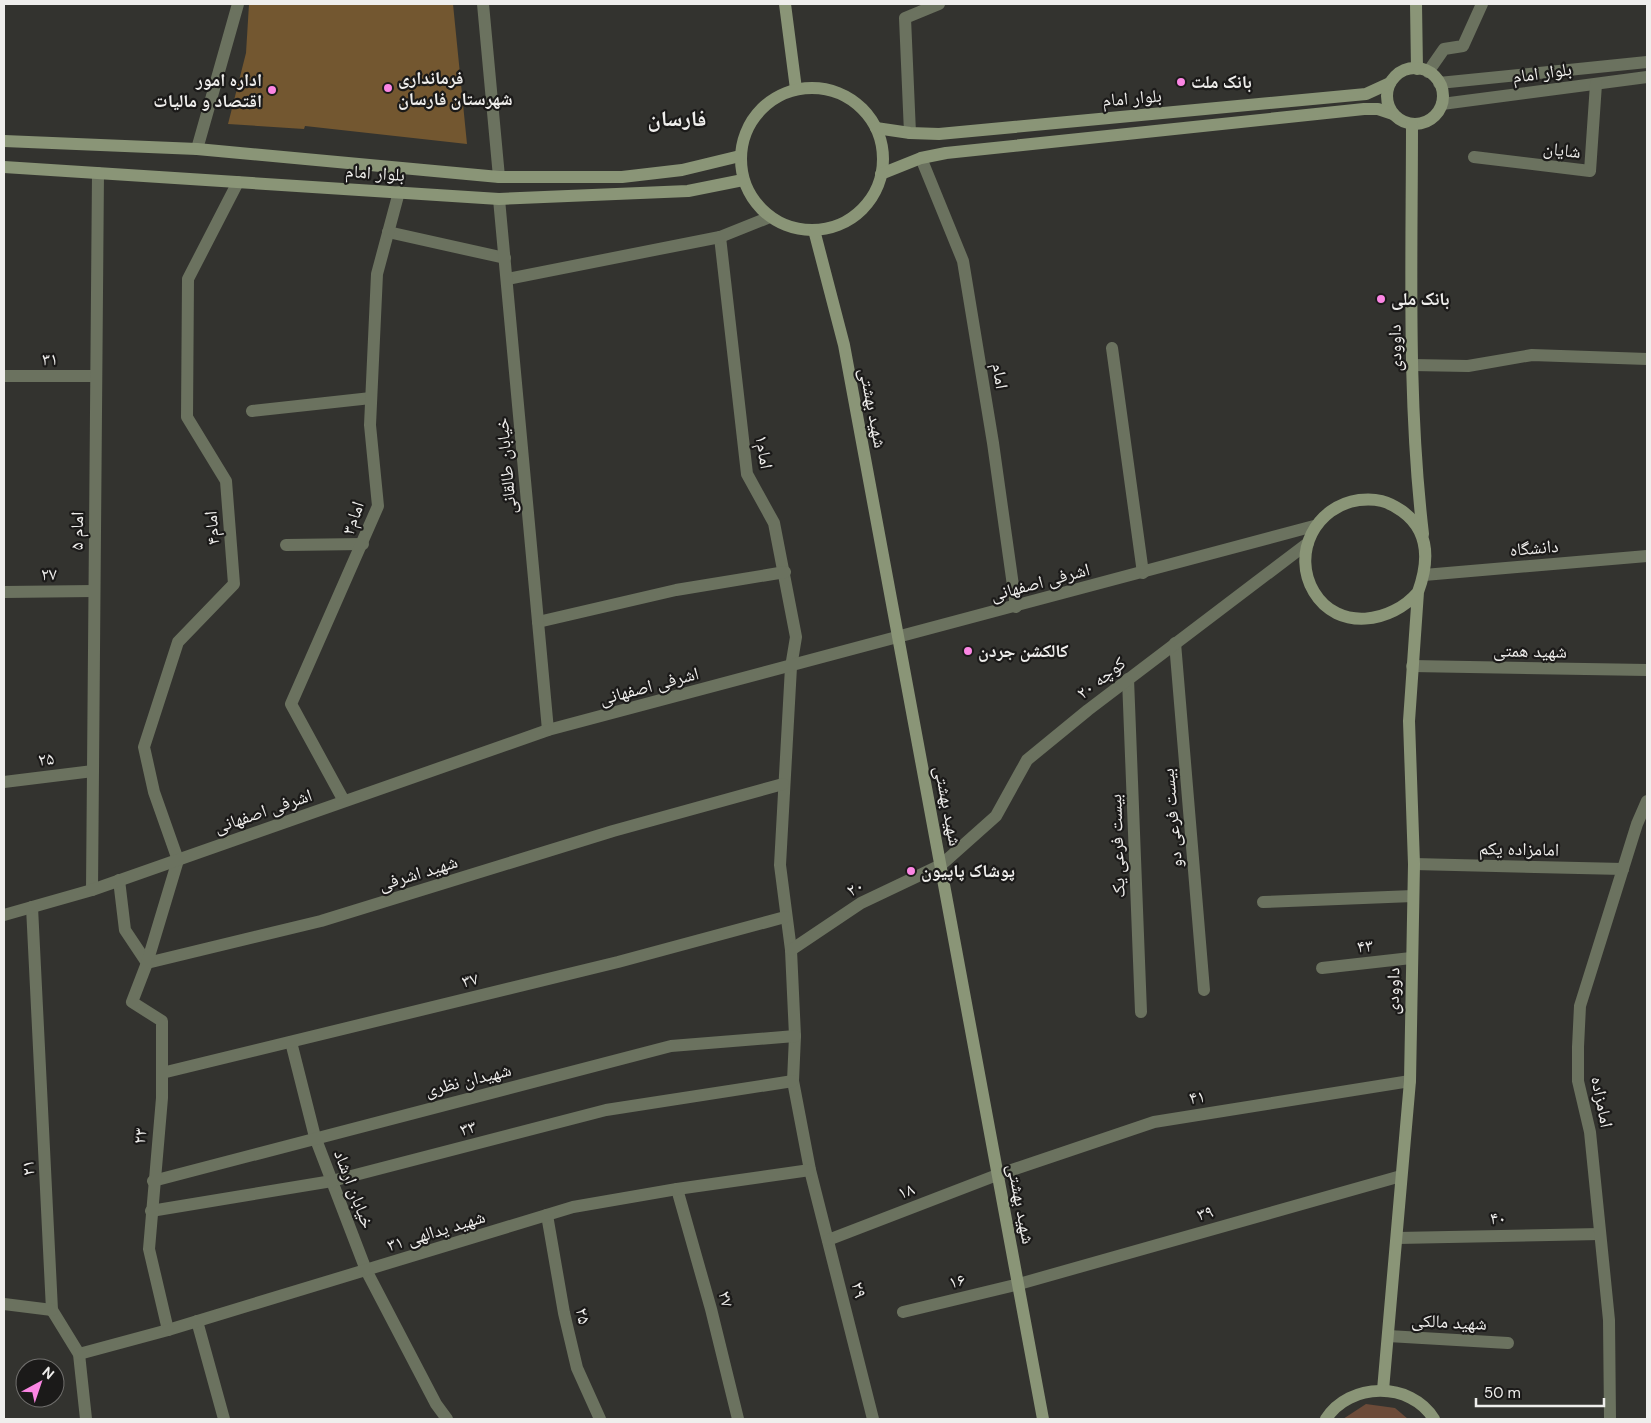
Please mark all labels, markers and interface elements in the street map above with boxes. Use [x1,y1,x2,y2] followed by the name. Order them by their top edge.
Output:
[1511,57,1573,89] street label: بلوار امام
[398,66,513,111] place label: فرمانداری شهرستان فارسان
[153,68,262,113] place label: اداره امور اقتصاد و مالیات
[1191,70,1252,94] place label: بانک ملت
[1175,76,1187,88] marker: بانک ملت
[382,82,394,94] marker: فرمانداری شهرستان فارسان
[1101,83,1163,113] street label: بلوار امام
[266,84,278,96] marker: اداره امور اقتصاد و مالیات
[647,104,707,133] district label: فارسان
[1542,136,1582,164] street label: شایان
[344,159,406,187] street label: بلوار امام
[1391,287,1450,311] place label: بانک ملی
[1375,293,1387,305] marker: بانک ملی
[1383,324,1407,372] street label: داوودی
[42,347,58,371] street label: ۳۱
[986,361,1014,391] street label: امام
[853,366,893,450] street label: شهید بهشتی
[490,417,522,515] street label: خیابان طالقانی
[749,433,779,471] street label: امام۱
[336,498,370,538] street label: امام۳
[199,510,225,546] street label: امام۴
[65,511,89,551] street label: امام ۵
[1509,534,1559,562] street label: دانشگاه
[988,557,1092,607] street label: اشرفی اصفهانی
[41,562,57,586] street label: ۲۷
[1493,638,1567,664] street label: شهید همتی
[978,639,1069,663] place label: کالکشن جردن
[962,645,974,657] marker: کالکشن جردن
[1071,651,1131,705] street label: کوچه ۲۰
[597,661,701,711] street label: اشرفی اصفهانی
[37,746,55,772] street label: ۲۵
[928,764,968,848] street label: شهید بهشتی
[1156,767,1188,869] street label: بیست فرعی دو
[211,783,315,839] street label: اشرفی اصفهانی
[1103,794,1131,898] street label: بیست فرعی یک
[1479,836,1559,862] street label: امامزاده یکم
[375,850,461,896] street label: شهید اشرفی
[921,859,1015,883] place label: پوشاک پاپیون
[905,865,917,877] marker: پوشاک پاپیون
[842,874,868,902] street label: ۲۰
[1356,933,1374,959] street label: ۴۳
[459,966,481,994] street label: ۳۷
[1381,967,1405,1015] street label: داوودی
[422,1058,514,1102] street label: شهیدان نظری
[1585,1074,1619,1130] street label: امامزاده
[1187,1084,1207,1110] street label: ۴۱
[457,1114,479,1142] street label: ۳۳
[127,1127,153,1145] street label: ۲۳
[328,1146,380,1232] street label: خیابان ارشاد
[16,1159,40,1177] street label: ۲۱
[1001,1162,1041,1246] street label: شهید بهشتی
[894,1177,918,1205] street label: ۱۸
[1194,1199,1216,1227] street label: ۳۹
[384,1205,488,1257] street label: ۳۱ شهید یدالهی
[1490,1206,1506,1230] street label: ۴۰
[946,1267,968,1295] street label: ۱۶
[845,1279,873,1301] street label: ۲۹
[712,1288,740,1310] street label: ۲۷
[570,1306,596,1326] street label: ۲۵
[1411,1308,1487,1336] street label: شهید مالکی
[15,1358,65,1408] north arrow
[39,1363,58,1383] text: N
[1476,1376,1604,1408] scale bar
[1484,1383,1521,1403] text: 50 m

